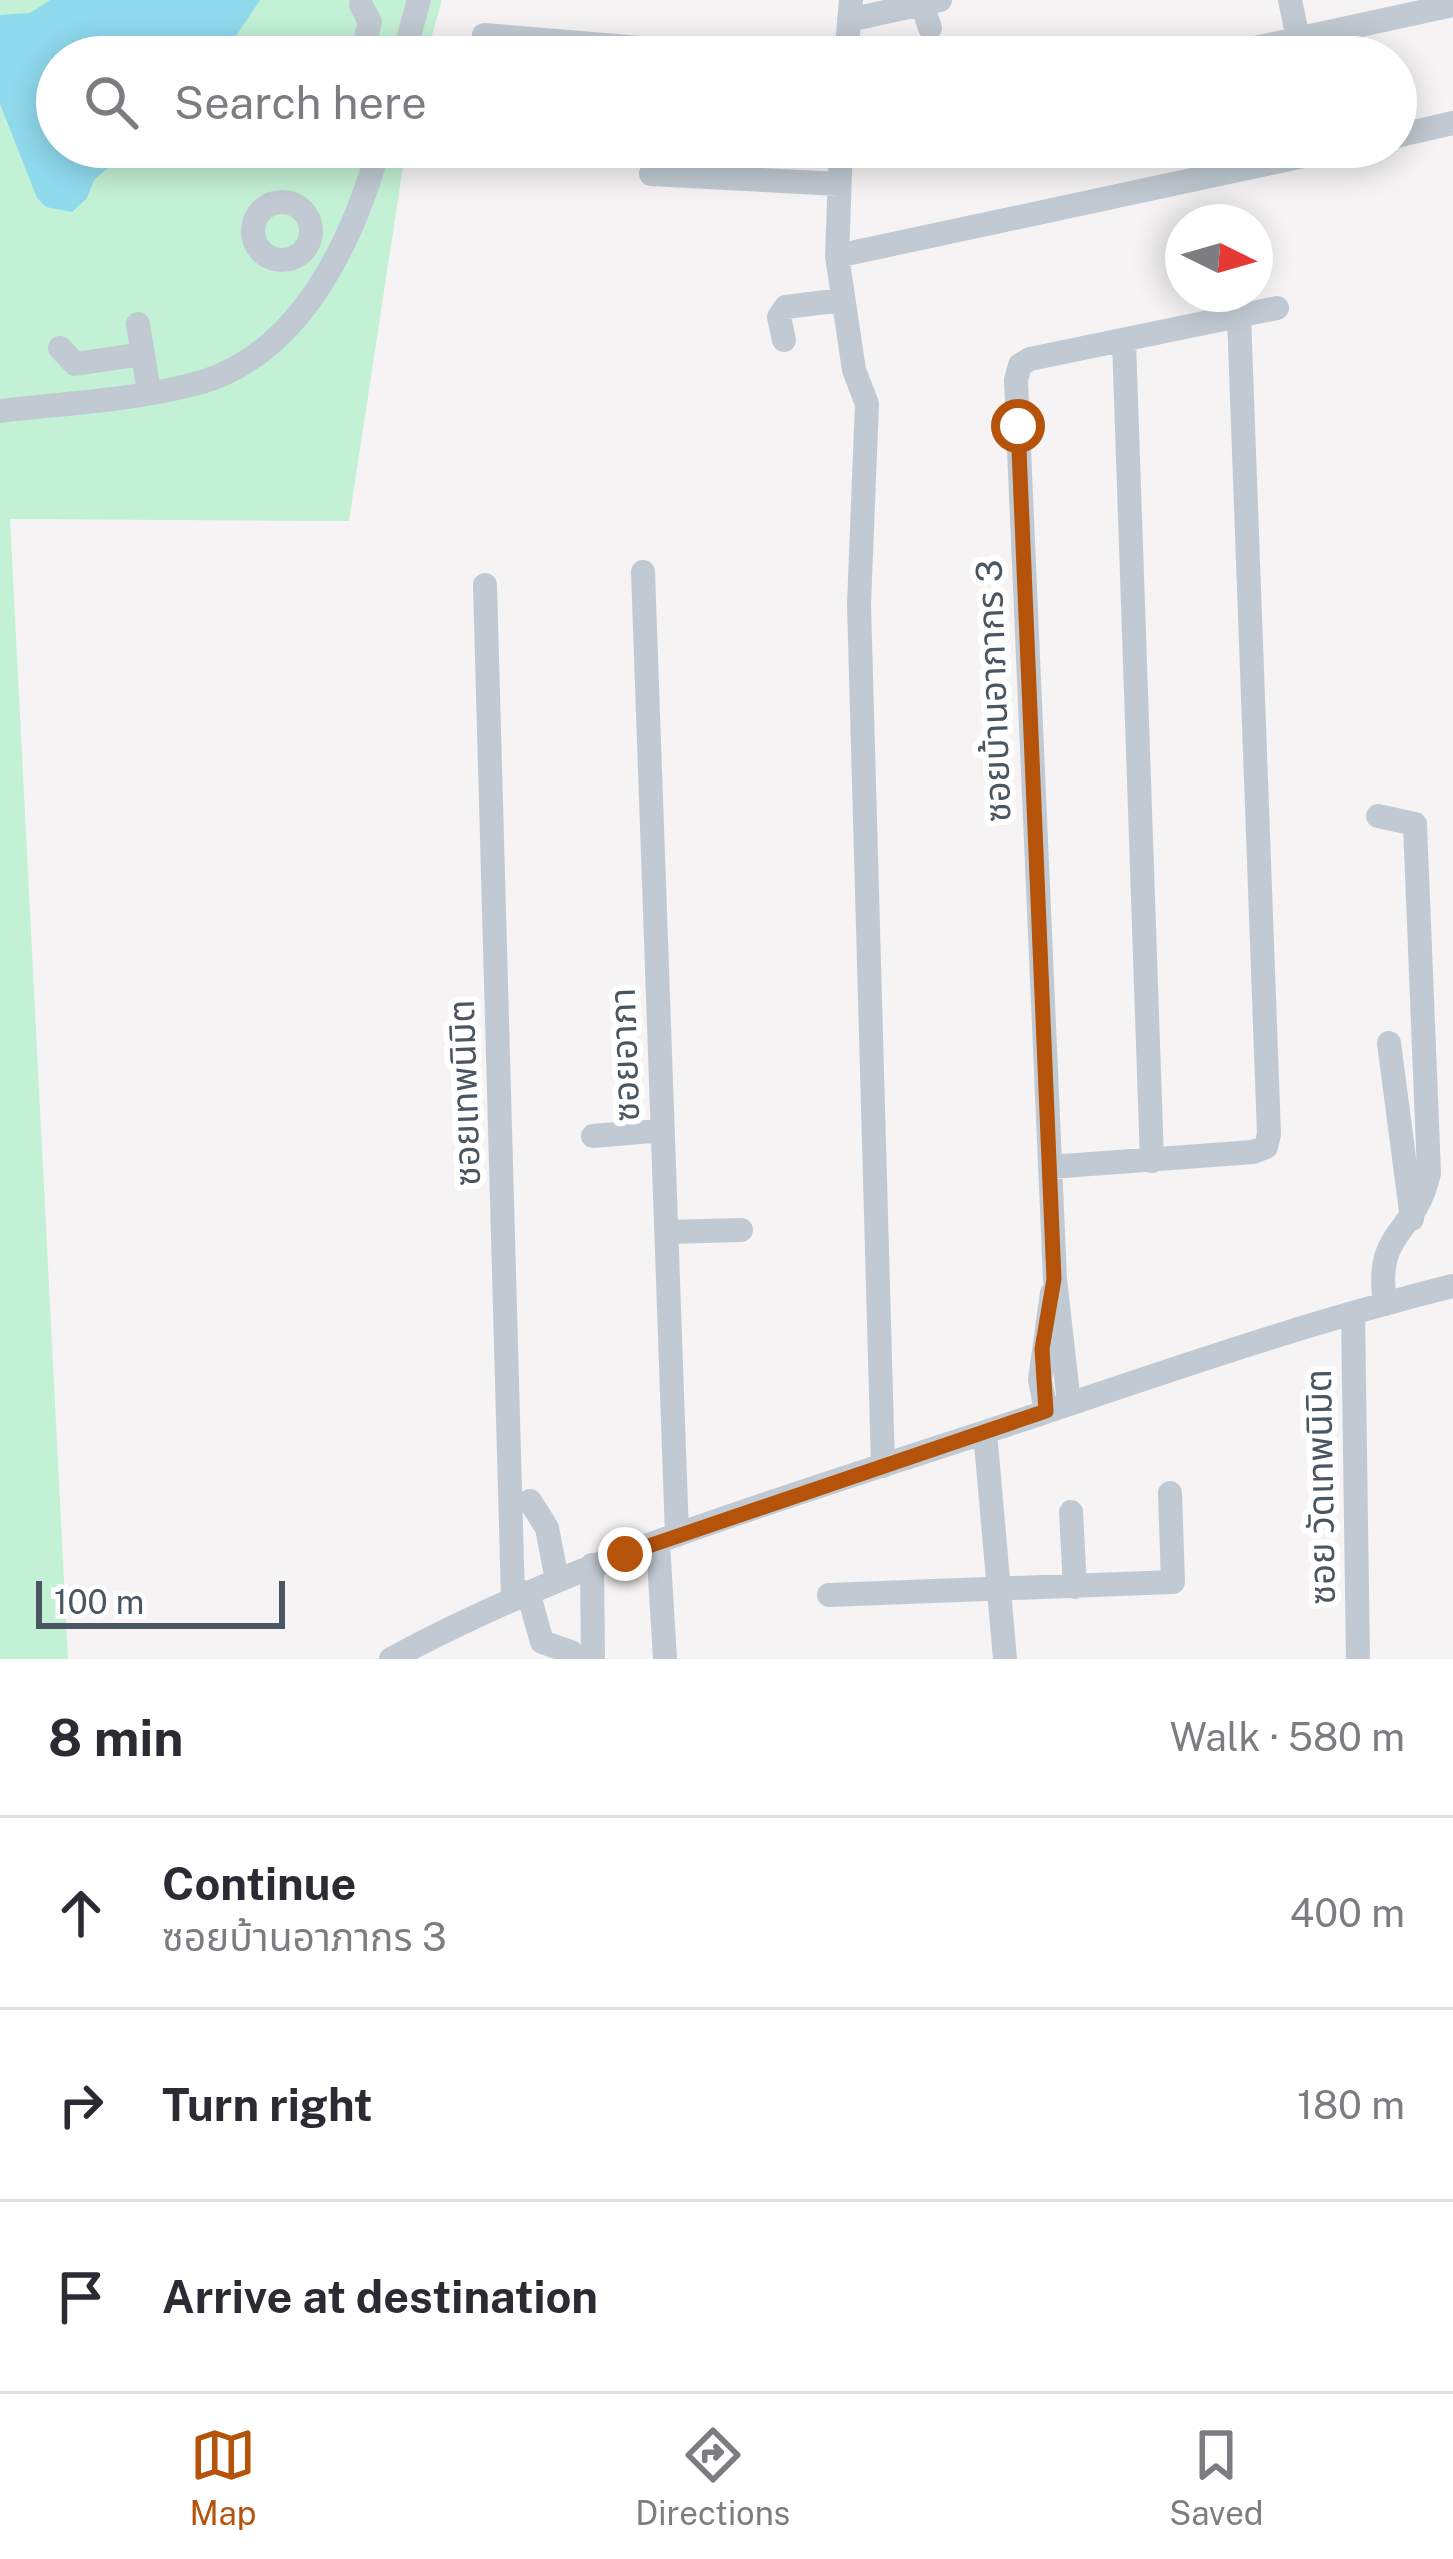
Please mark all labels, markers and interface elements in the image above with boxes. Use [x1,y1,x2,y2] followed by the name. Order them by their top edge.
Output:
[36,36,1417,168] search box
[78,69,144,135] icon: search
[174,76,427,129] text: Search here
[1165,204,1273,312] north arrow
[991,399,1045,453] route start
[967,559,1019,823] street label: ซอยบ้านอาภากร 3
[601,987,647,1123] street label: ซอยอาภา
[440,999,488,1187] street label: ซอยเทพนิมิต
[1297,1369,1343,1605] street label: ซอย วัดเทพนิมิต
[598,1527,652,1581] route end
[36,1575,285,1628] scale bar
[54,1583,144,1621] text: 100 m
[48,1708,183,1767] text: 8 min
[1170,1714,1405,1760] text: Walk · 580 m
[162,1857,356,1910] text: Continue
[48,1880,114,1946] icon: ahead
[1290,1890,1405,1936] text: 400 m
[162,1914,447,1960] text: ซอยบ้านอาภากร 3
[48,2072,114,2138] icon: right
[162,2078,373,2131] text: Turn right
[1297,2082,1405,2128] text: 180 m
[48,2264,114,2330] icon: arrive
[162,2270,598,2323] text: Arrive at destination
[189,2422,256,2532] tab: Map
[635,2422,790,2532] tab: Directions
[1169,2422,1264,2532] tab: Saved

